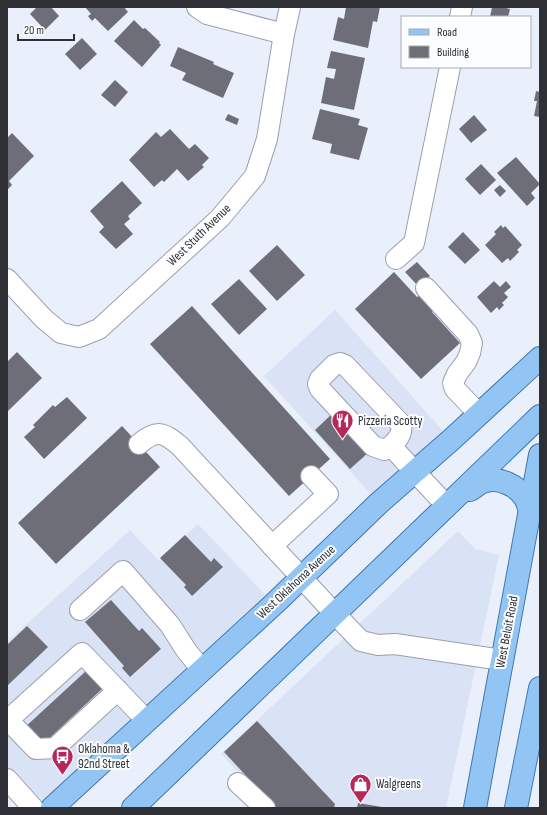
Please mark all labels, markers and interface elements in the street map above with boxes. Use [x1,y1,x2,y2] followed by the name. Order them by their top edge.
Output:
[18,16,74,42] scale bar
[401,16,531,68] legend
[24,23,44,38] text: 20 m
[437,25,457,40] text: Road
[437,45,469,60] text: Building
[164,201,234,269] street label: West Stuth Avenue
[329,408,355,441] restaurant icon: Pizzeria Scotty
[358,413,423,429] place label: Pizzeria Scotty
[254,542,338,622] street label: West Oklahoma Avenue
[492,595,522,669] street label: West Beloit Road
[78,741,130,772] place label: Oklahoma & 92nd Street
[49,743,75,776] bus stop icon: Oklahoma & 92nd Street
[348,771,374,804] shop icon: Walgreens
[376,776,421,792] place label: Walgreens

